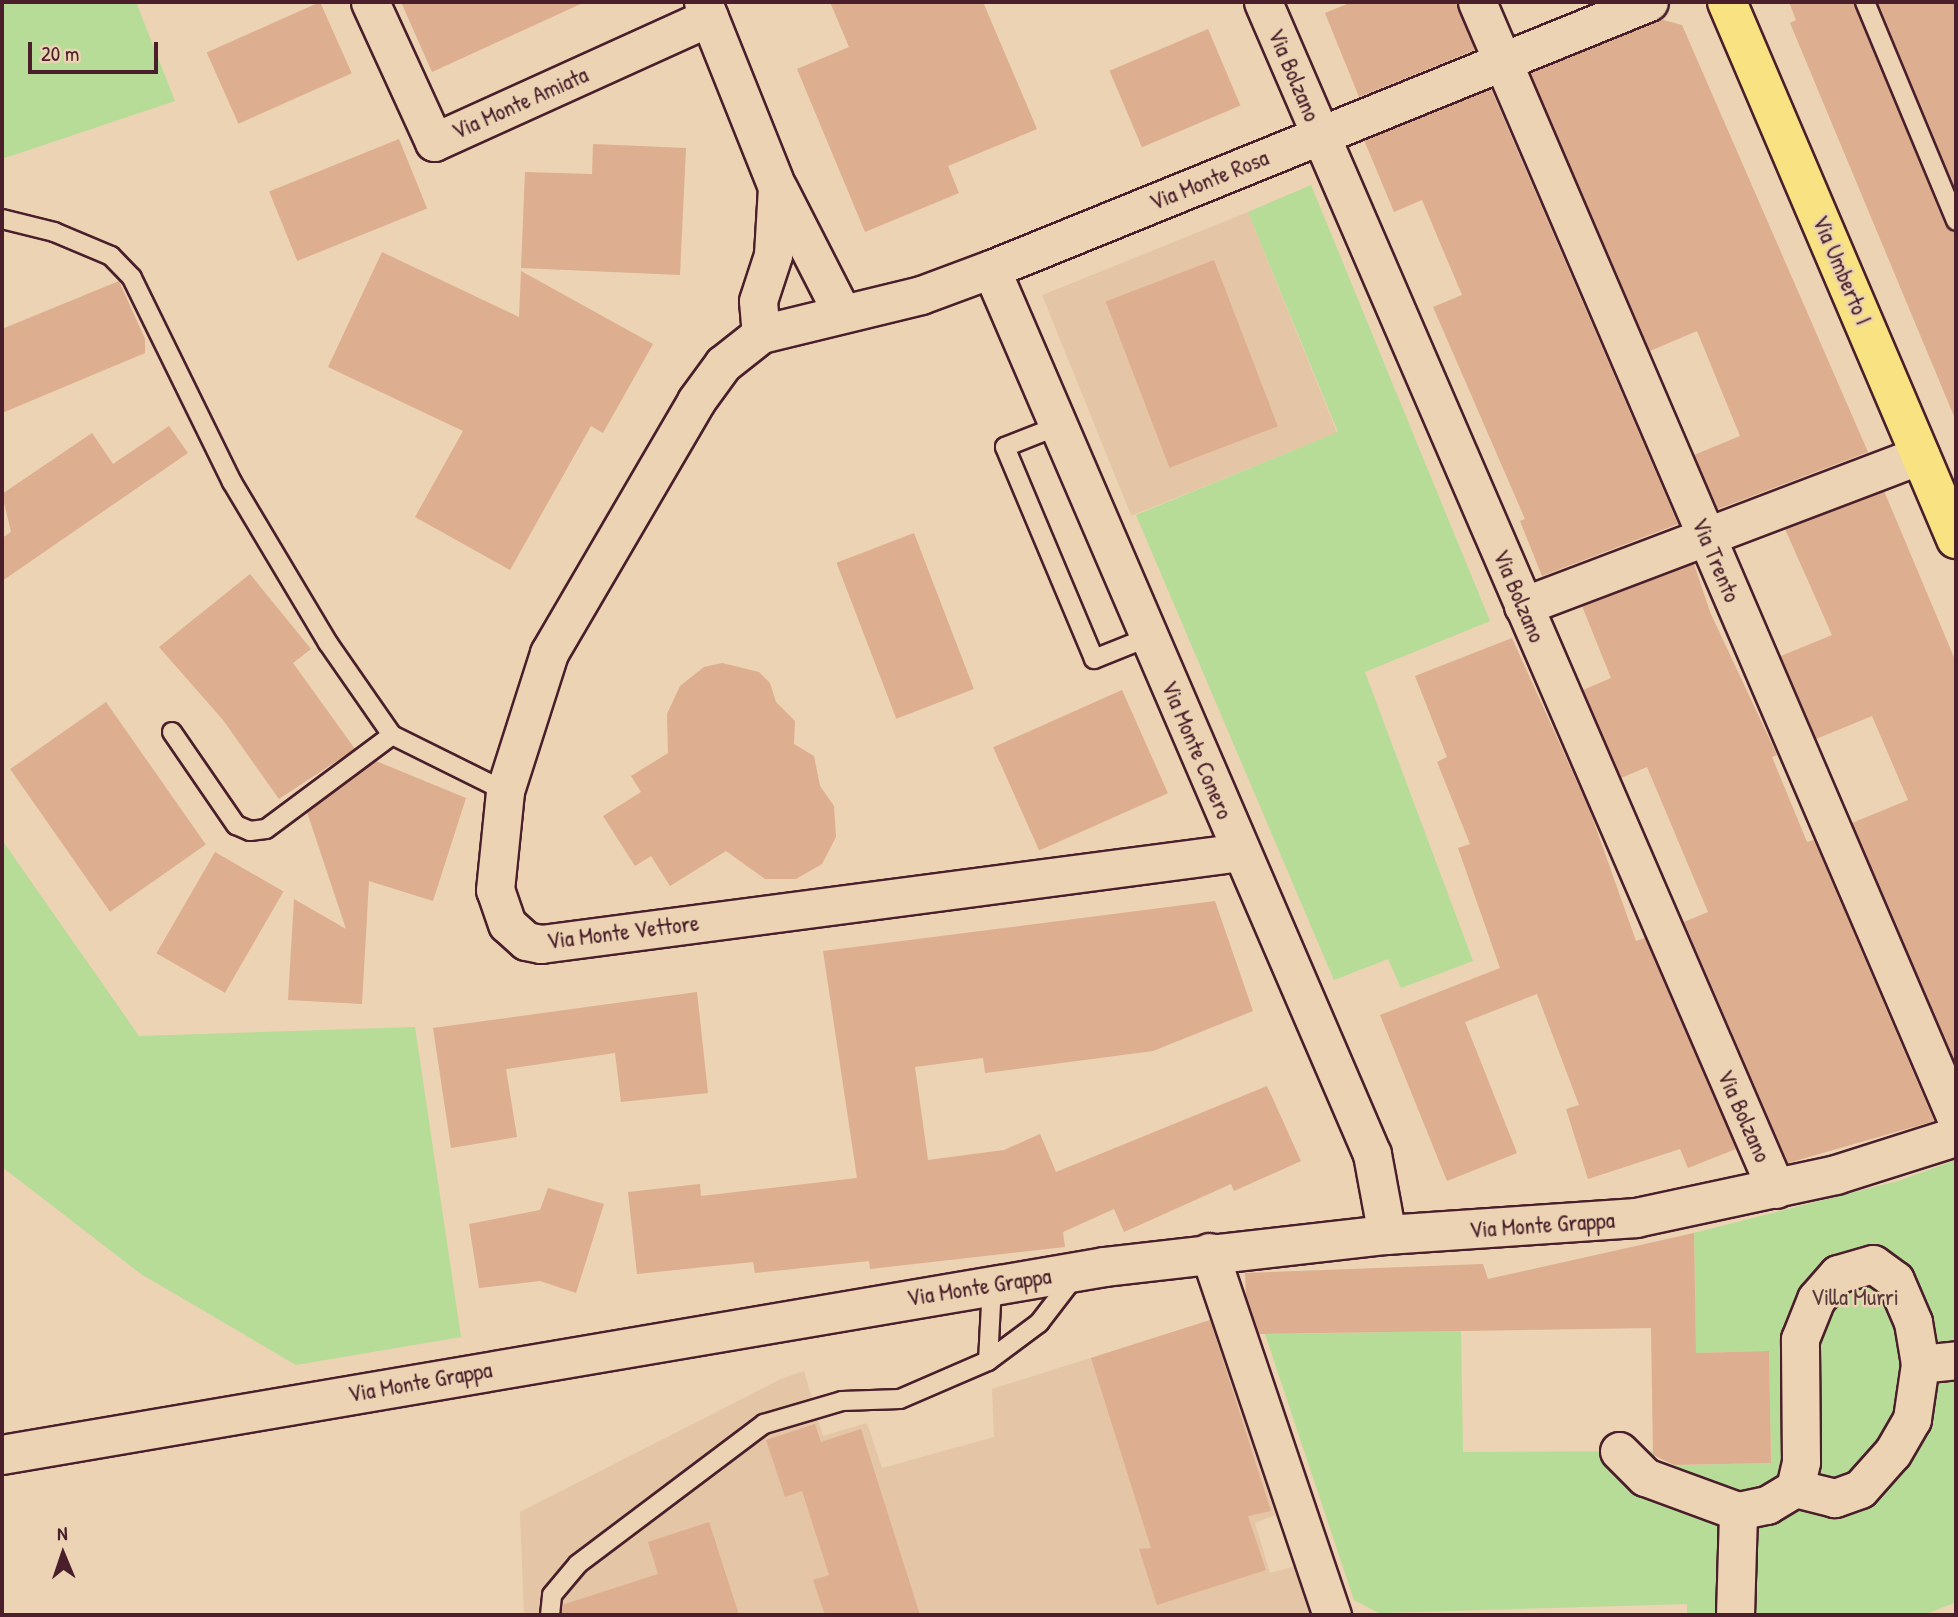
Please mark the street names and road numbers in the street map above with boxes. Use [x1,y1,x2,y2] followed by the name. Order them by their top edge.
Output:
[1262,25,1326,125] street label: Via Bolzano
[448,61,592,145] street label: Via Monte Amiata
[1146,144,1272,216] street label: Via Monte Rosa
[1807,211,1877,329] street label: Via Umberto I
[1686,514,1746,606] street label: Via Trento
[1487,546,1551,646] street label: Via Bolzano
[1155,677,1239,823] street label: Via Monte Conero
[545,909,701,955] street label: Via Monte Vettore
[1711,1066,1777,1166] street label: Via Bolzano
[1468,1206,1616,1244] street label: Via Monte Grappa
[905,1262,1053,1312] street label: Via Monte Grappa
[346,1356,494,1408] street label: Via Monte Grappa

